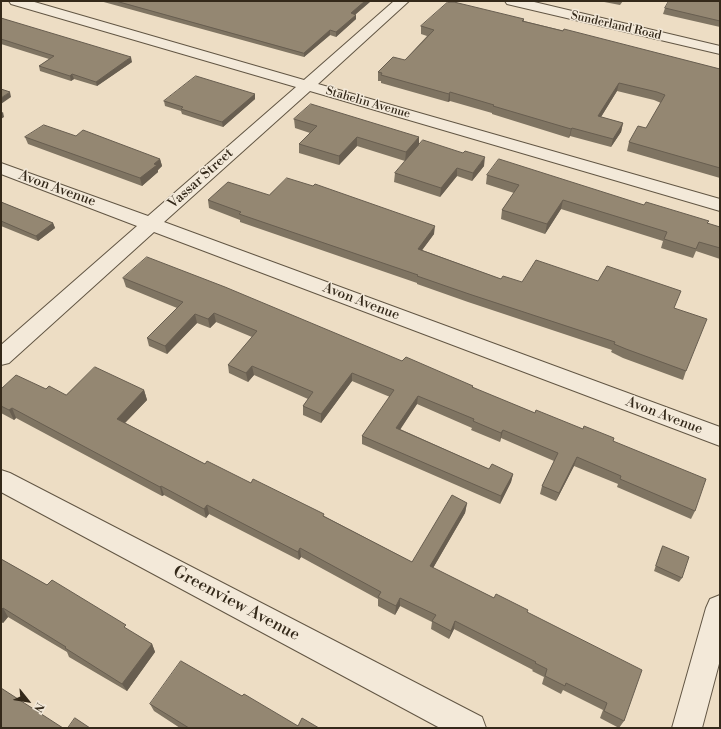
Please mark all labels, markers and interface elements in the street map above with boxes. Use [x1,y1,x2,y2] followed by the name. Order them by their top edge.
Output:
[569,9,663,43] street label: Sunderland Road
[324,84,412,122] street label: Stahelin Avenue
[165,145,237,213] street label: Vassar Street
[16,167,98,211] street label: Avon Avenue
[320,280,402,324] street label: Avon Avenue
[623,394,705,438] street label: Avon Avenue
[169,562,303,646] street label: Greenview Avenue
[8,681,48,721] north arrow
[30,700,47,714] text: N

